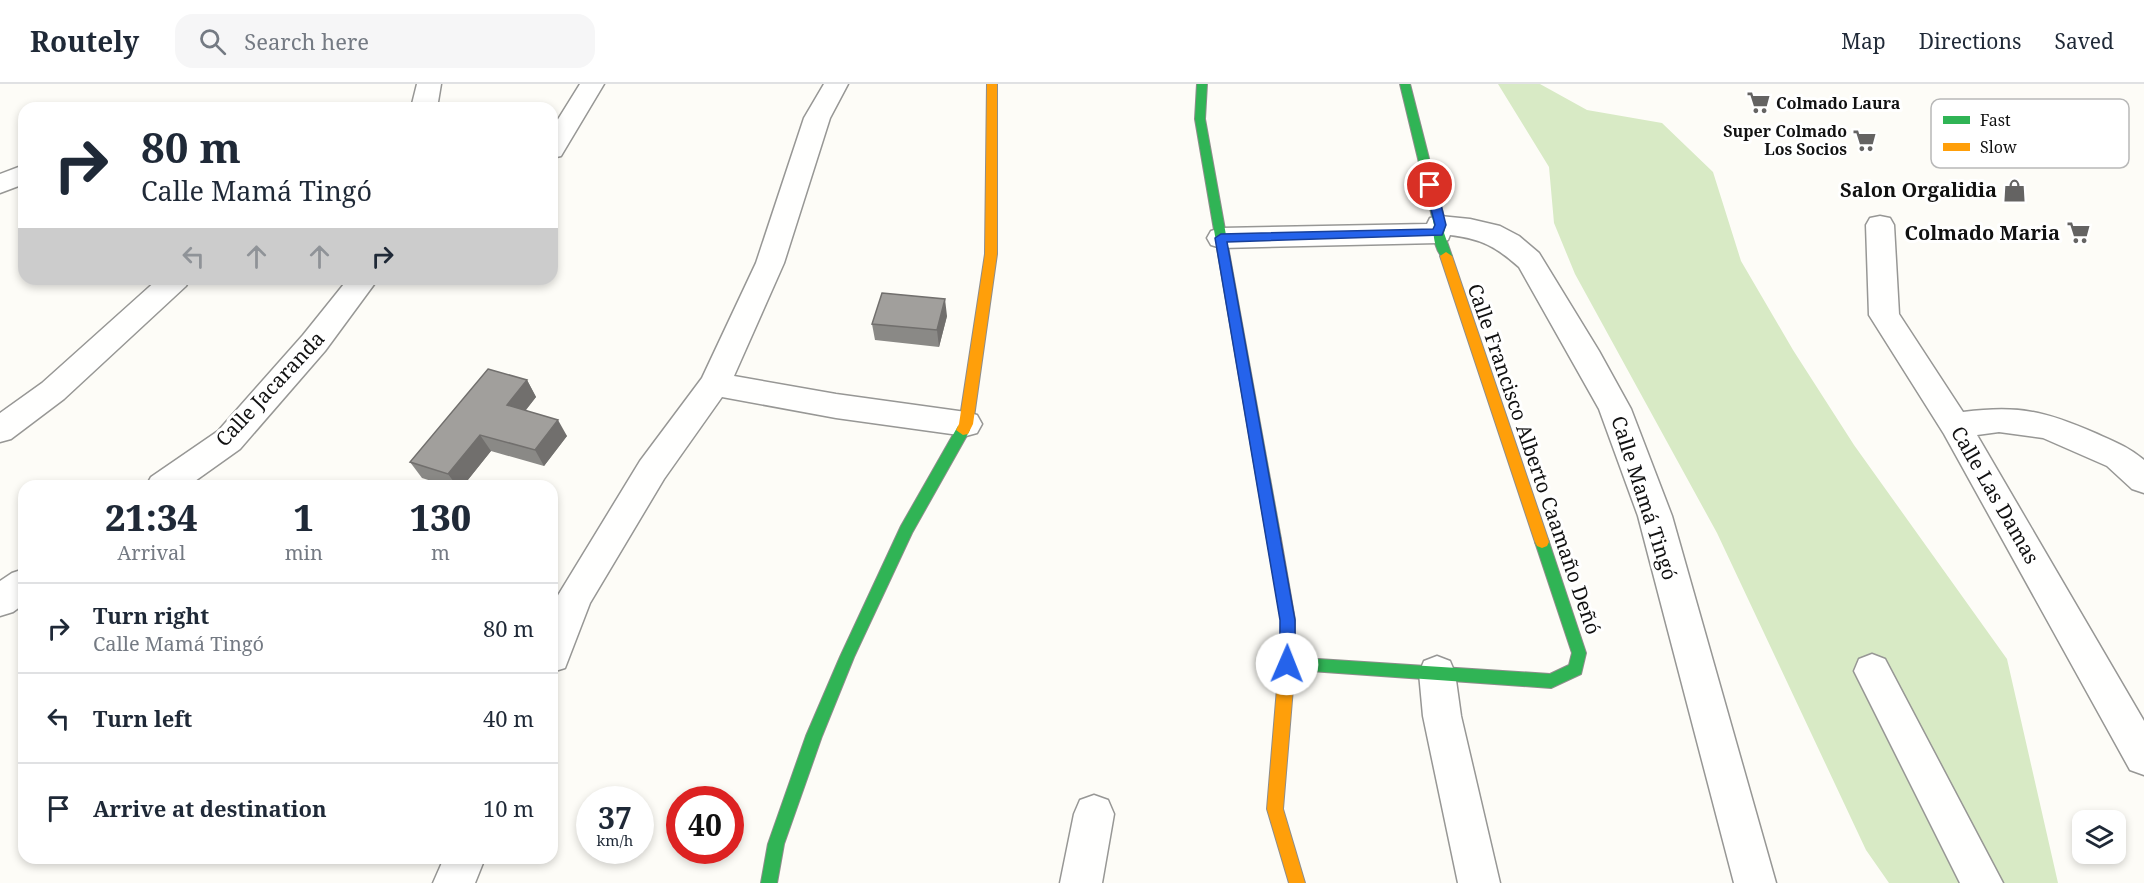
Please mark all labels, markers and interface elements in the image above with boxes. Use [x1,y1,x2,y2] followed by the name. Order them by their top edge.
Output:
[175,14,595,68] search box
[30,22,139,60] text: Routely
[196,25,229,58] icon: search
[244,26,369,56] text: Search here
[1841,27,1886,55] text: Map
[1919,27,2021,55] text: Directions
[2054,27,2114,55] text: Saved
[1745,90,1771,116] supermarket icon: Colmado Laura
[1776,92,1901,114] place label: Colmado Laura
[1931,99,2129,168] legend
[1980,109,2011,131] text: Fast
[141,118,241,175] text: 80 m
[1723,120,1847,160] place label: Super Colmado Los Socios
[42,126,120,204] icon: right
[1852,127,1878,153] supermarket icon: Super Colmado Los Socios
[1980,136,2017,158] text: Slow
[1404,159,1455,210] pin
[1413,168,1446,201] icon: arrive
[141,172,372,209] text: Calle Mamá Tingó
[1840,176,1997,203] place label: Salon Orgalidia
[2002,177,2028,203] shop icon: Salon Orgalidia
[1905,219,2060,246] place label: Colmado Maria
[2065,220,2091,246] supermarket icon: Colmado Maria
[177,240,210,273] icon: left
[240,240,273,273] icon: ahead
[303,240,336,273] icon: ahead
[366,240,399,273] icon: right
[1462,280,1607,638] street label: Calle Francisco Alberto Caamaño Deñó
[209,325,330,452] street label: Calle Jacaranda
[1605,412,1684,583] street label: Calle Mamá Tingó
[1945,421,2046,569] street label: Calle Las Damas
[105,493,198,542] text: 21:34
[294,493,314,542] text: 1
[410,493,471,542] text: 130
[117,539,186,566] text: Arrival
[285,539,323,566] text: min
[431,539,450,566] text: m
[93,600,209,630] text: Turn right
[42,612,75,645] icon: right
[483,613,534,643] text: 80 m
[93,630,264,657] text: Calle Mamá Tingó
[1255,632,1319,696] position arrow
[42,702,75,735] icon: left
[93,703,192,733] text: Turn left
[483,703,534,733] text: 40 m
[666,786,744,864] speed limit sign: 40
[42,792,75,825] icon: arrive
[93,793,327,823] text: Arrive at destination
[483,793,534,823] text: 10 m
[598,797,632,838] text: 37
[2072,810,2126,864] map controls
[2072,810,2126,864] button: layers
[597,830,633,850] text: km/h

